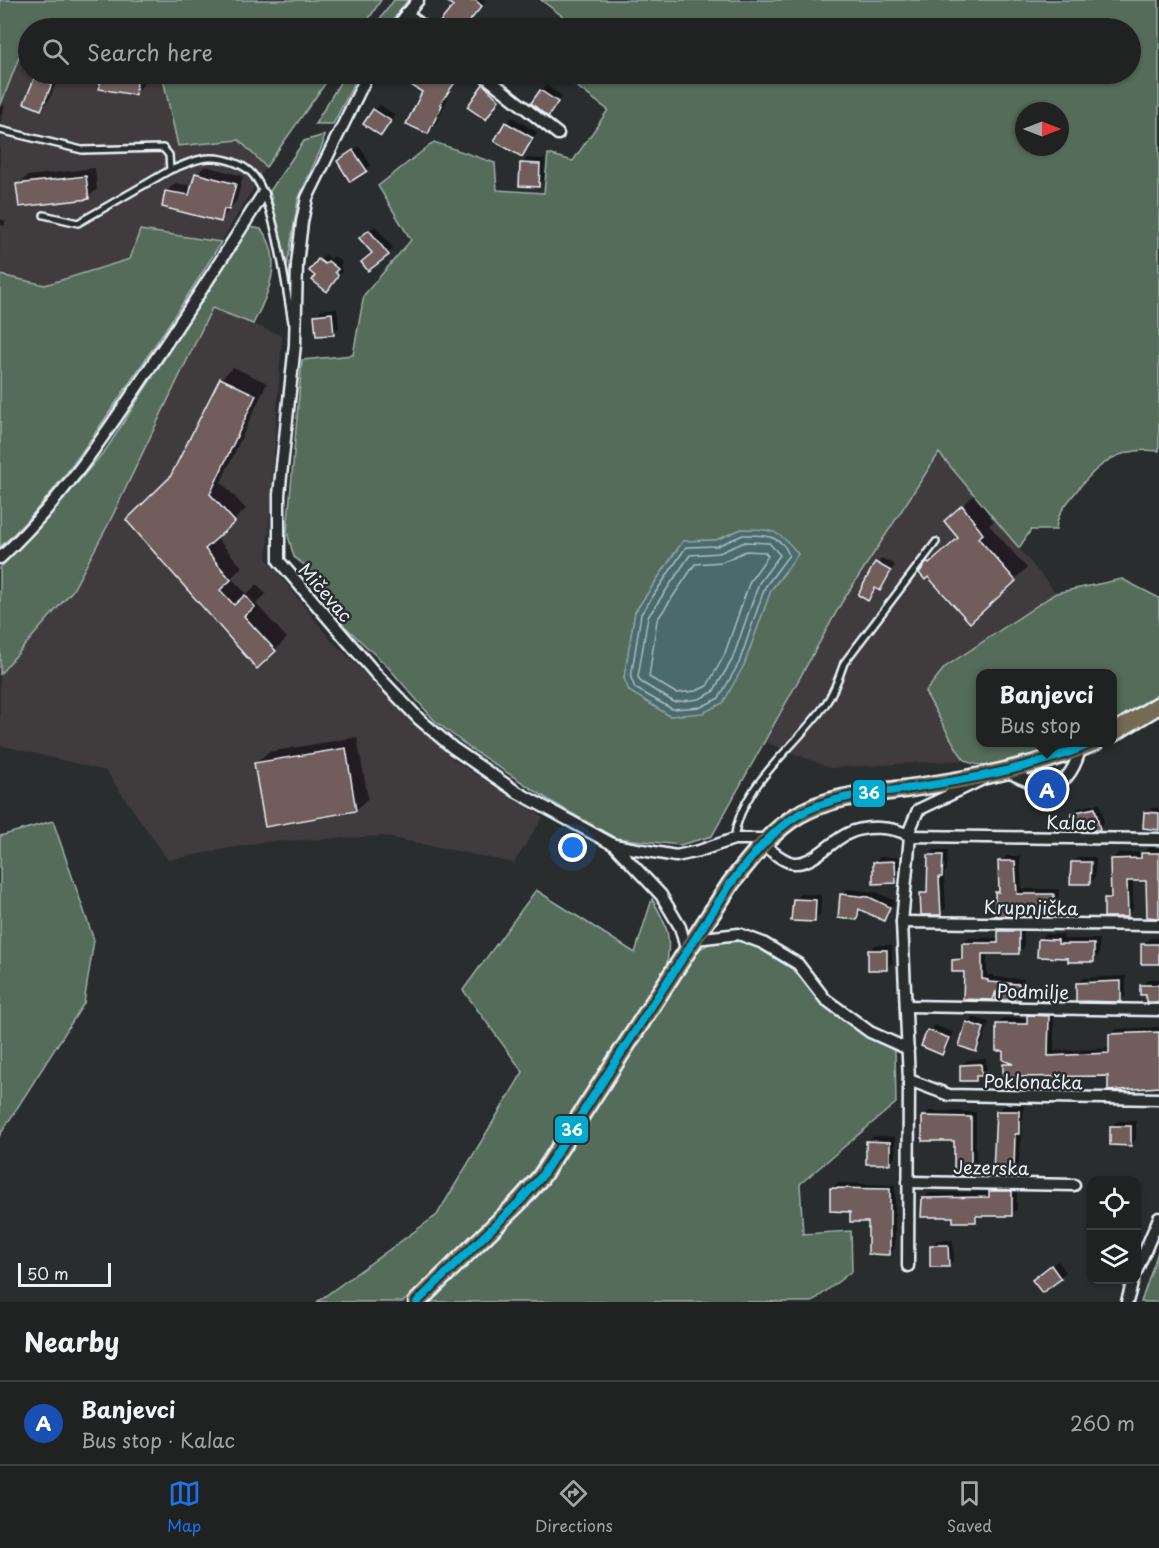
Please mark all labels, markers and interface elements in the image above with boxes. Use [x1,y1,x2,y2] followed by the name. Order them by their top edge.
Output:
[18,18,1141,84] search box
[39,35,72,68] icon: search
[87,35,213,68] text: Search here
[1015,102,1069,156] north arrow
[293,557,359,627] street label: Mičevac
[976,669,1117,747] popup
[999,677,1094,710] text: Banjevci
[999,710,1081,740] text: Bus stop
[1028,766,1066,812] pin: A
[852,779,886,808] line badge: 36
[858,780,880,804] text: 36
[1046,808,1096,836] street label: Kalac
[558,833,587,862] your location
[983,893,1079,921] street label: Krupnjička
[997,977,1070,1005] street label: Podmilje
[983,1067,1083,1095] street label: Poklonačka
[554,1115,589,1144] line badge: 36
[561,1117,583,1141] text: 36
[953,1153,1030,1181] street label: Jezerska
[1087,1176,1141,1284] map controls
[1087,1176,1141,1230] button: locate
[1087,1230,1141,1284] button: layers
[18,1260,111,1288] scale bar
[27,1261,68,1285] text: 50 m
[24,1322,119,1361] text: Nearby
[81,1392,175,1425] text: Banjevci
[36,1408,51,1438] text: A
[1070,1408,1135,1438] text: 260 m
[81,1425,235,1455] text: Bus stop · Kalac
[167,1477,201,1537] tab: Map
[535,1477,613,1537] tab: Directions
[947,1477,992,1537] tab: Saved

